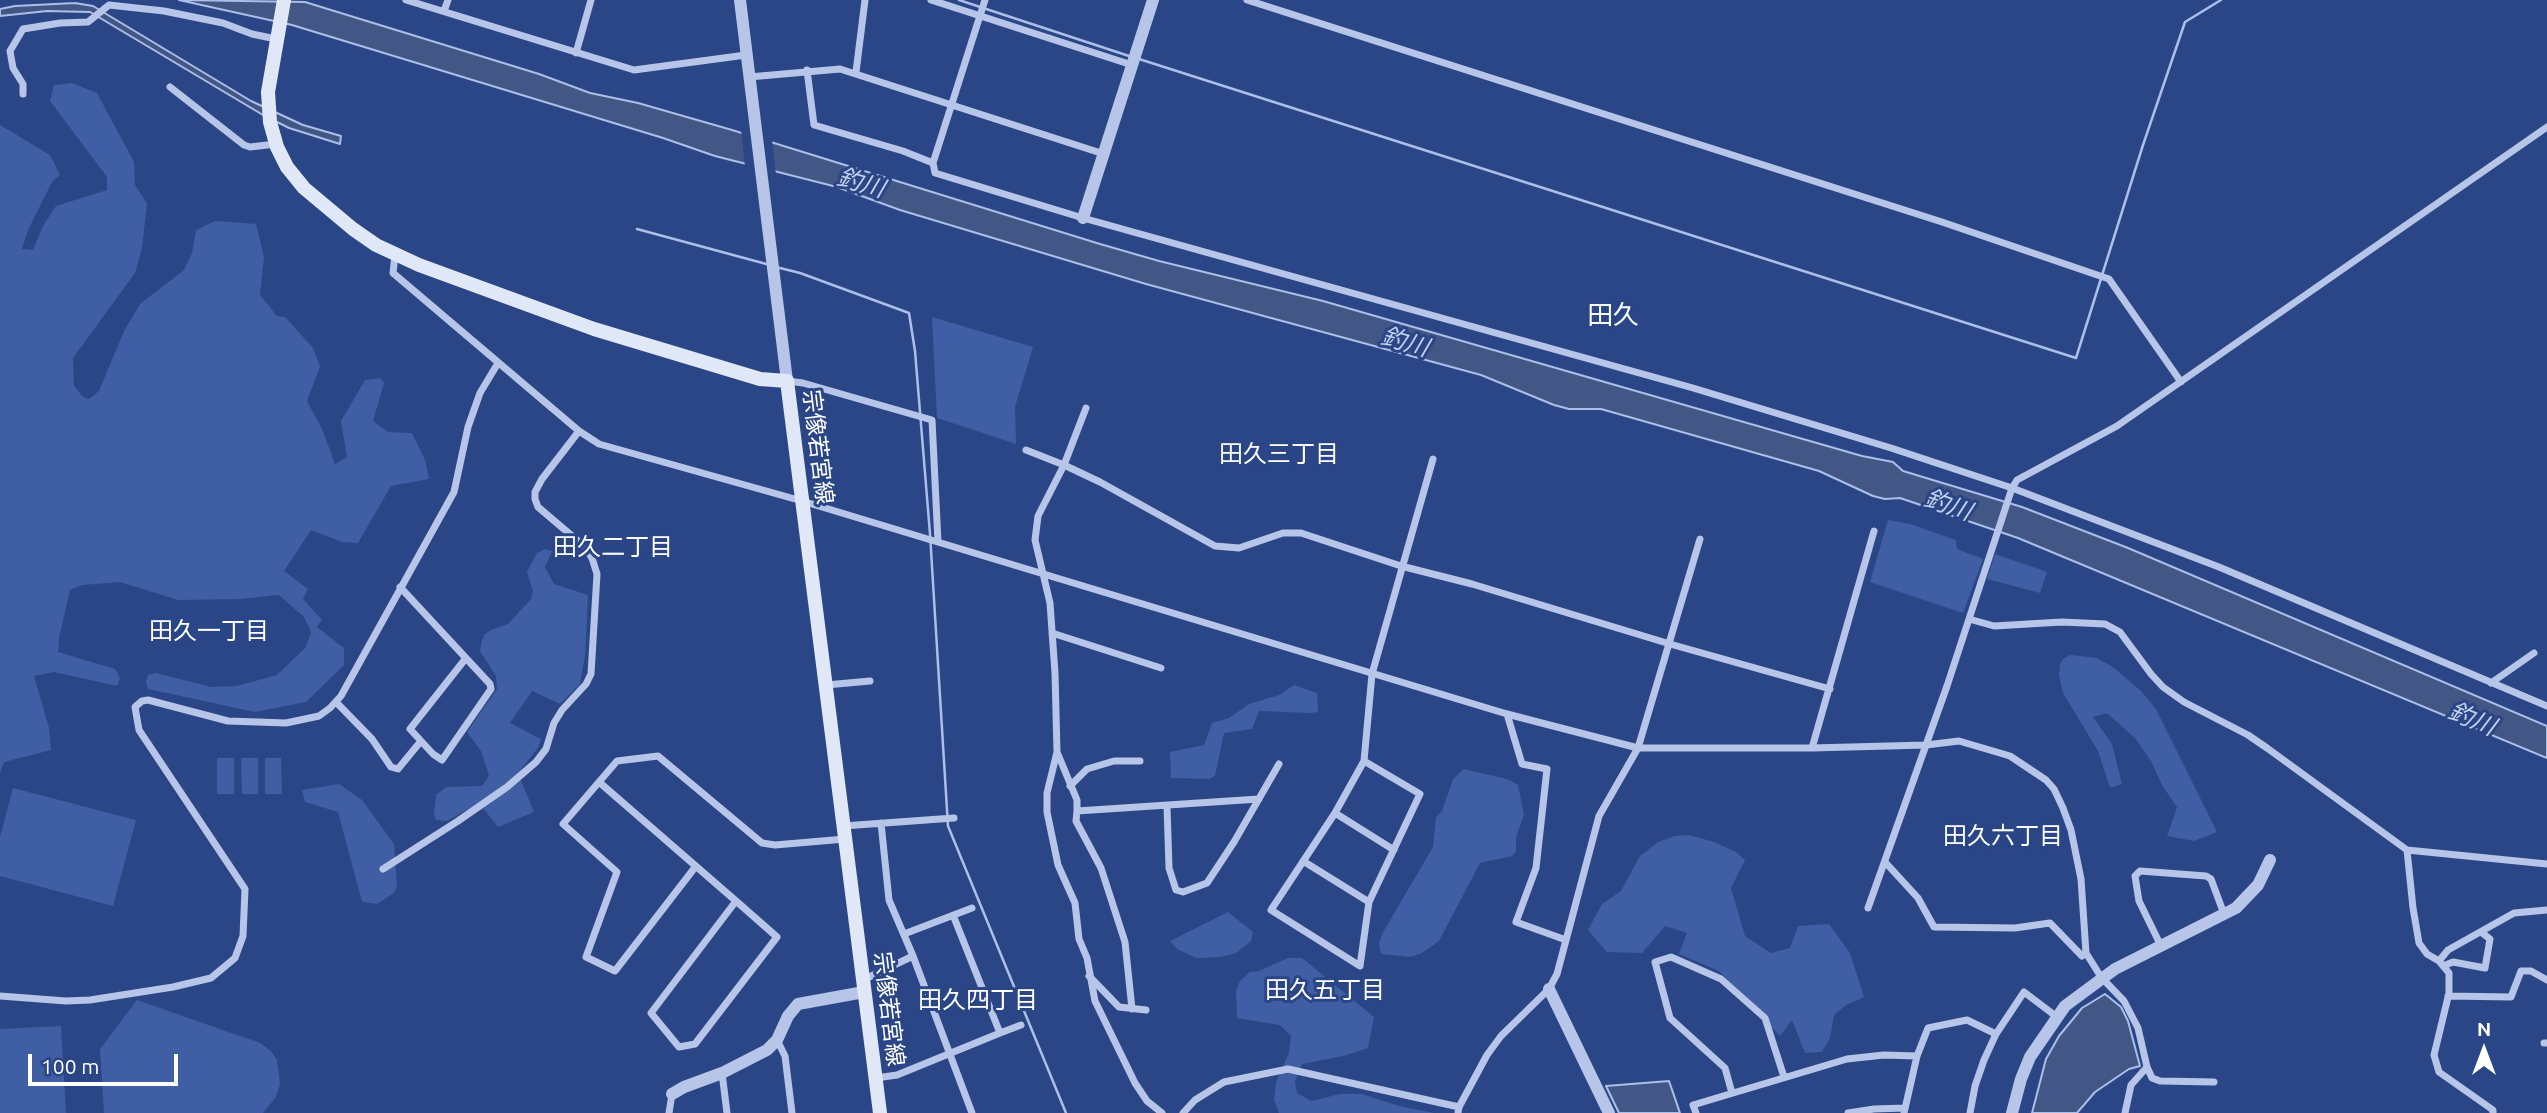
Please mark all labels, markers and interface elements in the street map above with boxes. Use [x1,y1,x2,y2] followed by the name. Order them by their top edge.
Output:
[834,163,888,203] water label: 釣川
[1587,299,1639,331] district label: 田久
[1378,322,1432,362] water label: 釣川
[797,388,839,506] street label: 宗像若宮線
[1219,440,1339,468] district label: 田久三丁目
[1921,484,1975,526] water label: 釣川
[553,533,673,561] district label: 田久二丁目
[149,617,269,645] district label: 田久一丁目
[2444,696,2500,742] water label: 釣川
[1943,822,2063,850] district label: 田久六丁目
[868,950,910,1068] street label: 宗像若宮線
[1265,976,1385,1004] district label: 田久五丁目
[918,986,1038,1014] district label: 田久四丁目
[2449,1015,2519,1085] north arrow
[2477,1018,2491,1040] text: N
[32,1040,182,1084] scale bar
[41,1054,99,1078] text: 100 m

